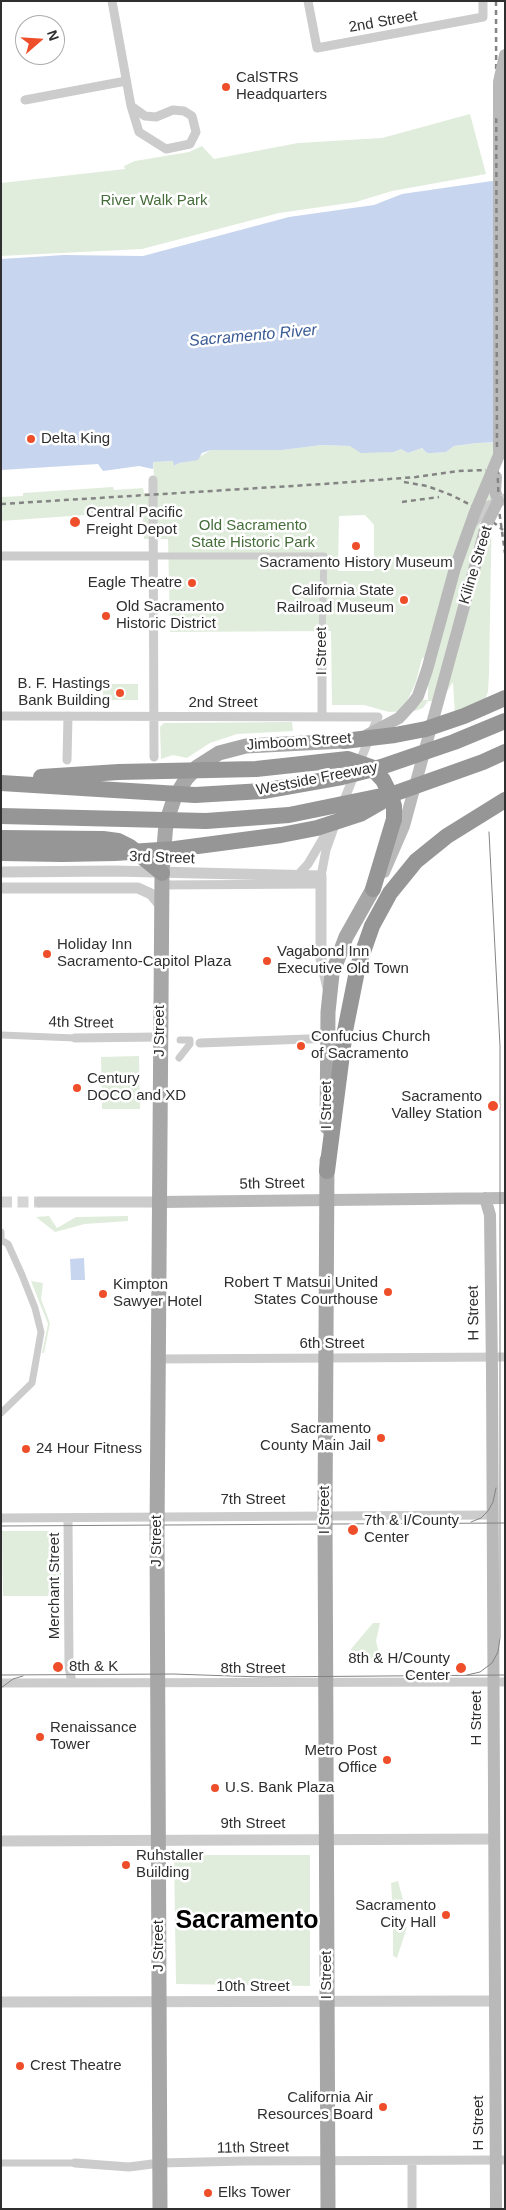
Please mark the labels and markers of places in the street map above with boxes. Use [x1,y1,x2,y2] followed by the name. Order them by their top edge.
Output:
[236,69,327,104] place label: CalSTRS Headquarters
[220,81,232,93] marker: CalSTRS Headquarters
[41,430,110,448] place label: Delta King
[25,433,37,445] marker: Delta King
[86,504,183,539] place label: Central Pacific Freight Depot
[68,515,82,529] marker: Central Pacific Freight Depot
[350,540,362,552] marker: Sacramento History Museum
[259,554,453,572] place label: Sacramento History Museum
[88,574,182,592] place label: Eagle Theatre
[186,577,198,589] marker: Eagle Theatre
[276,582,394,617] place label: California State Railroad Museum
[398,594,410,606] marker: California State Railroad Museum
[116,598,224,633] place label: Old Sacramento Historic District
[100,610,112,622] marker: Old Sacramento Historic District
[17,675,110,710] place label: B. F. Hastings Bank Building
[114,687,126,699] marker: B. F. Hastings Bank Building
[57,936,231,971] place label: Holiday Inn Sacramento-Capitol Plaza
[277,943,409,978] place label: Vagabond Inn Executive Old Town
[41,948,53,960] marker: Holiday Inn Sacramento-Capitol Plaza
[261,955,273,967] marker: Vagabond Inn Executive Old Town
[311,1028,430,1063] place label: Confucius Church of Sacramento
[295,1040,307,1052] marker: Confucius Church of Sacramento
[87,1070,186,1105] place label: Century DOCO and XD
[71,1082,83,1094] marker: Century DOCO and XD
[391,1088,482,1123] place label: Sacramento Valley Station
[486,1099,500,1113] marker: Sacramento Valley Station
[224,1274,378,1309] place label: Robert T Matsui United States Courthouse
[113,1276,202,1311] place label: Kimpton Sawyer Hotel
[382,1286,394,1298] marker: Robert T Matsui United States Courthouse
[97,1288,109,1300] marker: Kimpton Sawyer Hotel
[260,1420,371,1455] place label: Sacramento County Main Jail
[375,1432,387,1444] marker: Sacramento County Main Jail
[36,1440,142,1458] place label: 24 Hour Fitness
[20,1443,32,1455] marker: 24 Hour Fitness
[364,1512,459,1547] place label: 7th & I/County Center
[346,1523,360,1537] marker: 7th & I/County Center
[348,1650,450,1685] place label: 8th & H/County Center
[69,1658,118,1676] place label: 8th & K
[51,1660,65,1674] marker: 8th & K
[454,1661,468,1675] marker: 8th & H/County Center
[50,1719,137,1754] place label: Renaissance Tower
[34,1731,46,1743] marker: Renaissance Tower
[304,1742,377,1777] place label: Metro Post Office
[381,1754,393,1766] marker: Metro Post Office
[225,1779,334,1797] place label: U.S. Bank Plaza
[209,1782,221,1794] marker: U.S. Bank Plaza
[136,1847,204,1882] place label: Ruhstaller Building
[120,1859,132,1871] marker: Ruhstaller Building
[355,1897,436,1932] place label: Sacramento City Hall
[440,1909,452,1921] marker: Sacramento City Hall
[30,2057,122,2075] place label: Crest Theatre
[14,2060,26,2072] marker: Crest Theatre
[257,2089,373,2124] place label: California Air Resources Board
[377,2101,389,2113] marker: California Air Resources Board
[218,2184,291,2202] place label: Elks Tower
[202,2187,214,2199] marker: Elks Tower

